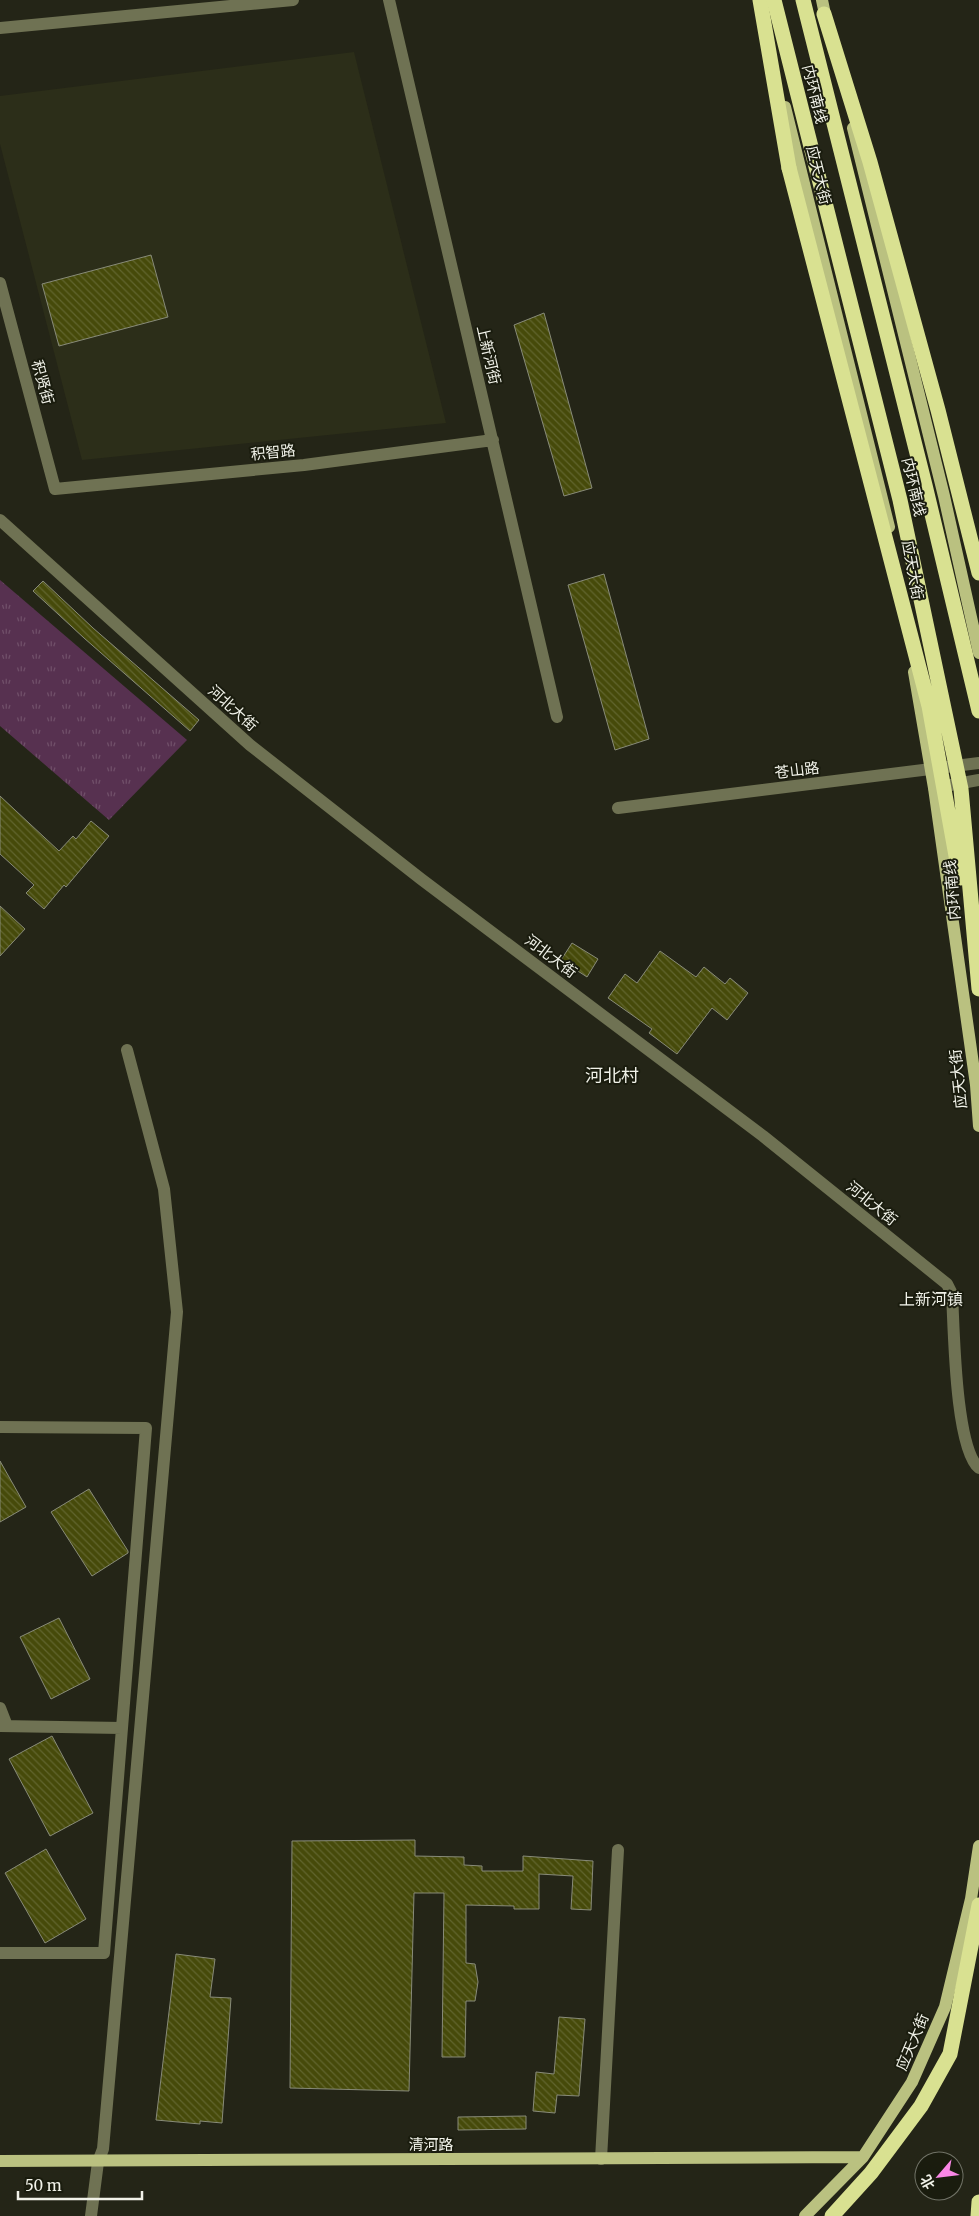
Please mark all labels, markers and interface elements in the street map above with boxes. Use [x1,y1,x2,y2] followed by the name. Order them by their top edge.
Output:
[799,63,831,125] street label: 内环南线
[803,144,835,206] street label: 应天大街
[473,324,505,386] street label: 上新河街
[28,358,58,406] street label: 积贤街
[250,440,296,464] street label: 积智路
[898,456,930,518] street label: 内环南线
[898,539,928,601] street label: 应天大街
[204,681,262,735] street label: 河北大街
[774,758,820,782] street label: 苍山路
[940,859,964,921] street label: 内环南线
[521,930,581,982] street label: 河北大街
[945,1048,971,1110] street label: 应天大街
[585,1064,639,1087] district label: 河北村
[843,1177,901,1229] street label: 河北大街
[899,1289,963,1309] district label: 上新河镇
[892,2011,932,2073] street label: 应天大街
[408,2135,454,2154] street label: 清河路
[914,2151,964,2201] north arrow
[18,2168,141,2200] scale bar
[916,2172,939,2193] text: 北
[25,2176,62,2195] text: 50 m

